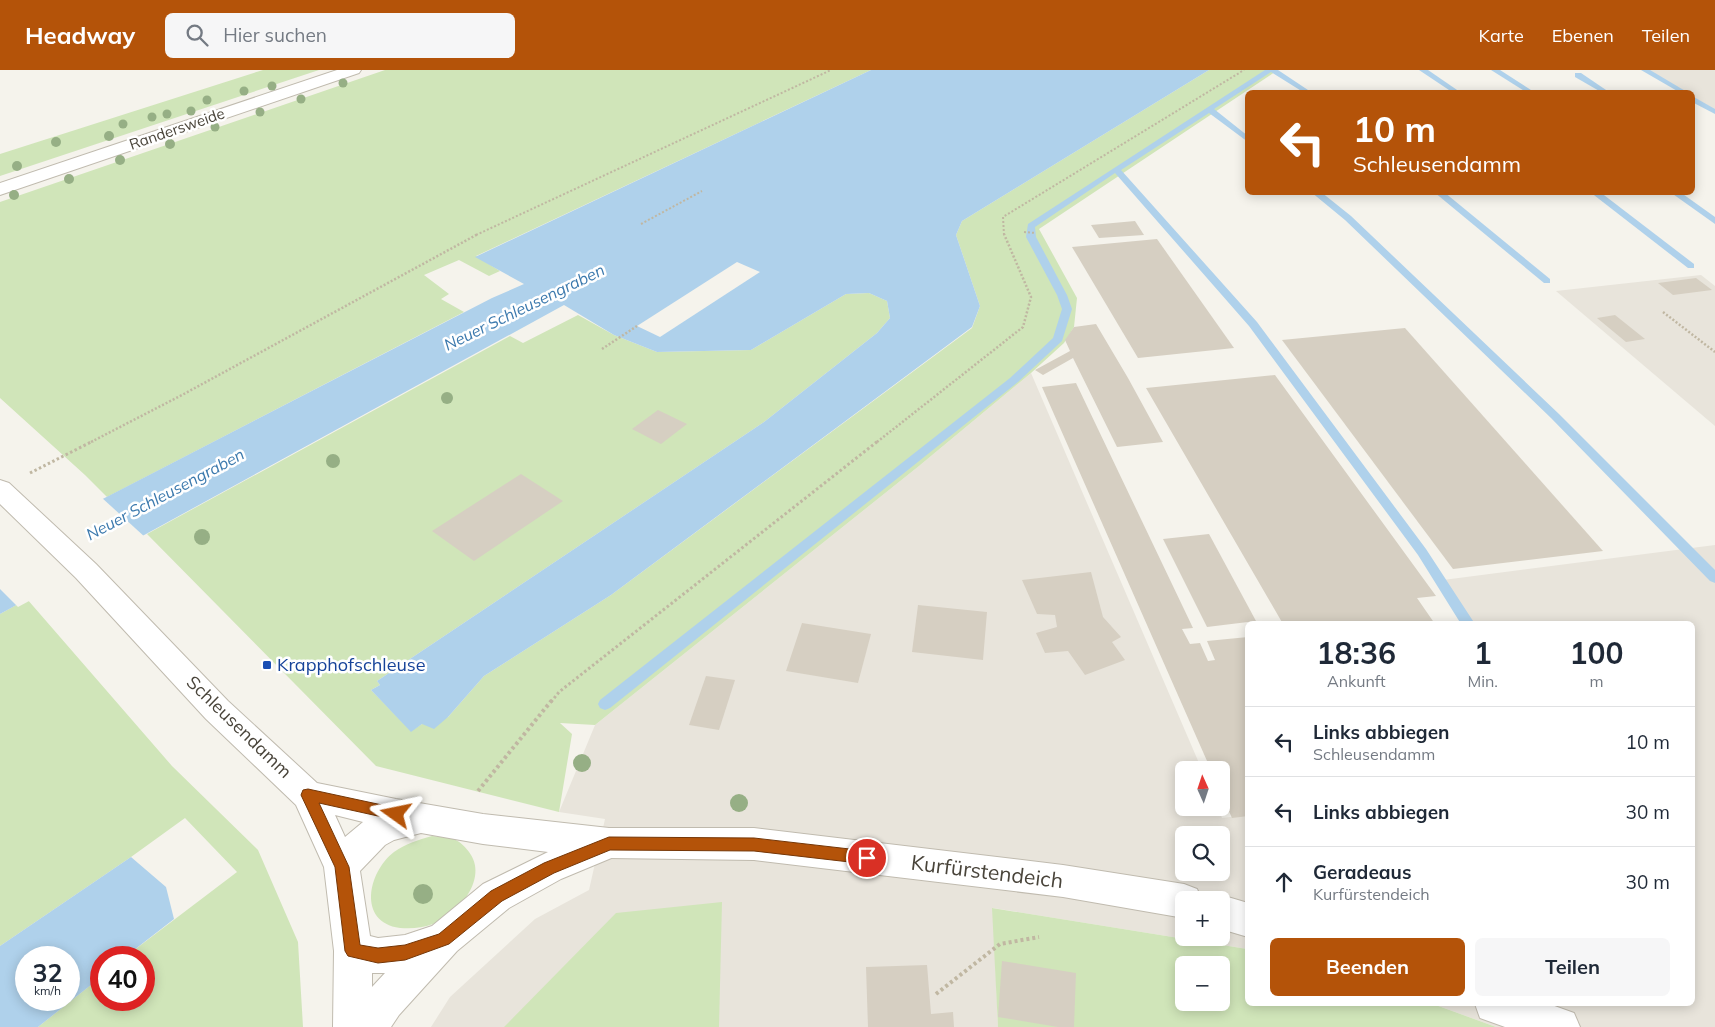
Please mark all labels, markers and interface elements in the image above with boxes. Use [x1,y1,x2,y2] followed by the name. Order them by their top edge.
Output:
[165,13,515,58] search box
[25,20,135,50] text: Headway
[183,21,211,49] icon: search
[223,23,327,47] text: Hier suchen
[1478,24,1524,47] text: Karte
[1552,24,1614,47] text: Ebenen
[1642,24,1690,47] text: Teilen
[127,103,227,154] street label: Randersweide
[1353,107,1436,151] text: 10 m
[1270,110,1335,175] icon: left
[1353,150,1521,178] text: Schleusendamm
[440,259,608,355] water label: Neuer Schleusengraben
[82,444,248,544] water label: Neuer Schleusengraben
[1316,634,1396,672] text: 18:36
[1474,634,1492,672] text: 1
[1569,634,1623,672] text: 100
[277,653,426,676] place label: Krapphofschleuse
[261,659,273,671] marker: Krapphofschleuse
[182,671,297,783] street label: Schleusendamm
[1327,671,1386,691] text: Ankunft
[1467,671,1498,691] text: Min.
[1589,671,1604,691] text: m
[1313,720,1450,744] text: Links abbiegen
[1270,728,1298,756] icon: left
[1626,730,1670,754] text: 10 m
[1313,744,1435,764] text: Schleusendamm
[1175,761,1230,816] north arrow
[1175,761,1230,1011] map controls
[369,787,421,839] position arrow
[1270,798,1298,826] icon: left
[1313,800,1450,824] text: Links abbiegen
[1626,800,1670,824] text: 30 m
[1175,826,1230,881] button: search
[846,837,888,879] pin
[853,844,881,872] icon: arrive
[910,849,1065,893] street label: Kurfürstendeich
[1313,860,1411,884] text: Geradeaus
[1270,868,1298,896] icon: ahead
[1626,870,1670,894] text: 30 m
[1313,884,1430,904] text: Kurfürstendeich
[1175,891,1230,946] button: +
[1270,938,1465,996] button: Beenden
[1475,938,1670,996] button: Teilen
[90,946,155,1011] speed limit sign: 40
[1175,956,1230,1011] button: −
[32,957,63,988] text: 32
[34,983,61,998] text: km/h

